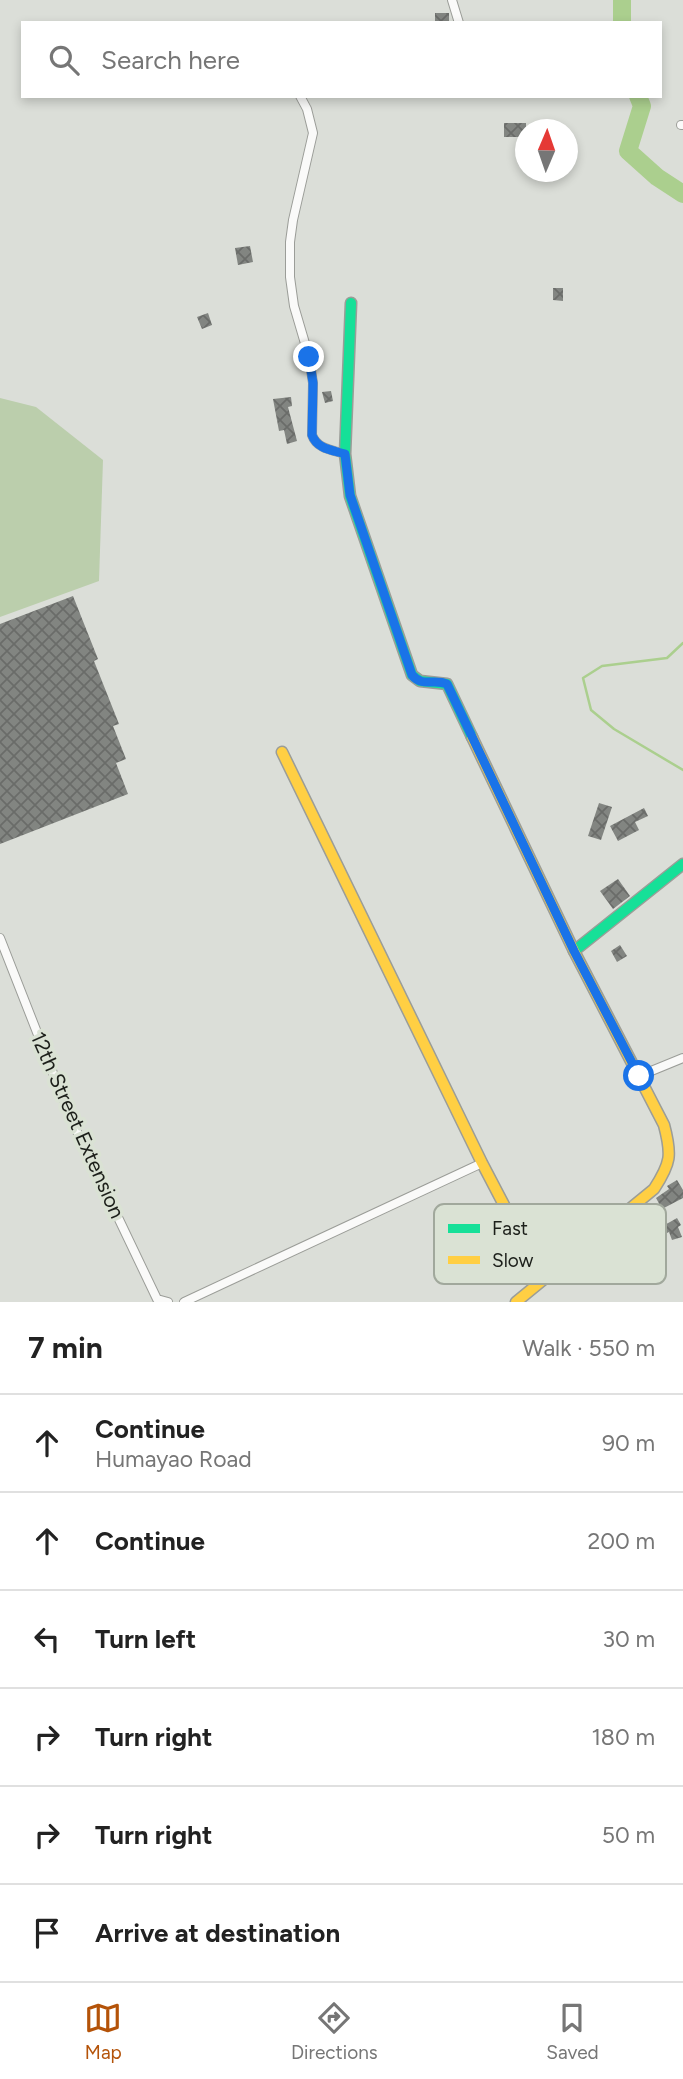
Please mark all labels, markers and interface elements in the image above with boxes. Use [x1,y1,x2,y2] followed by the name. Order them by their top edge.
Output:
[21,21,662,98] search box
[45,41,83,79] icon: search
[101,44,240,76] text: Search here
[515,119,578,182] north arrow
[293,341,324,372] route end
[26,1028,130,1222] street label: 12th Street Extension
[623,1060,654,1091] route start
[434,1204,666,1284] legend
[492,1217,528,1240] text: Fast
[492,1249,534,1272] text: Slow
[28,1329,103,1366] text: 7 min
[522,1334,655,1362] text: Walk · 550 m
[95,1413,205,1445] text: Continue
[28,1424,66,1462] icon: ahead
[602,1429,655,1457] text: 90 m
[95,1445,252,1473] text: Humayao Road
[28,1522,66,1560] icon: ahead
[95,1525,205,1557] text: Continue
[587,1527,655,1555] text: 200 m
[28,1620,66,1658] icon: left
[95,1623,196,1655] text: Turn left
[602,1625,655,1653] text: 30 m
[28,1718,66,1756] icon: right
[95,1721,212,1753] text: Turn right
[591,1723,655,1751] text: 180 m
[28,1816,66,1854] icon: right
[95,1819,212,1851] text: Turn right
[602,1821,655,1849] text: 50 m
[28,1914,66,1952] icon: arrive
[95,1917,340,1949] text: Arrive at destination
[84,1999,122,2064] tab: Map
[291,1999,378,2064] tab: Directions
[546,1999,599,2064] tab: Saved

